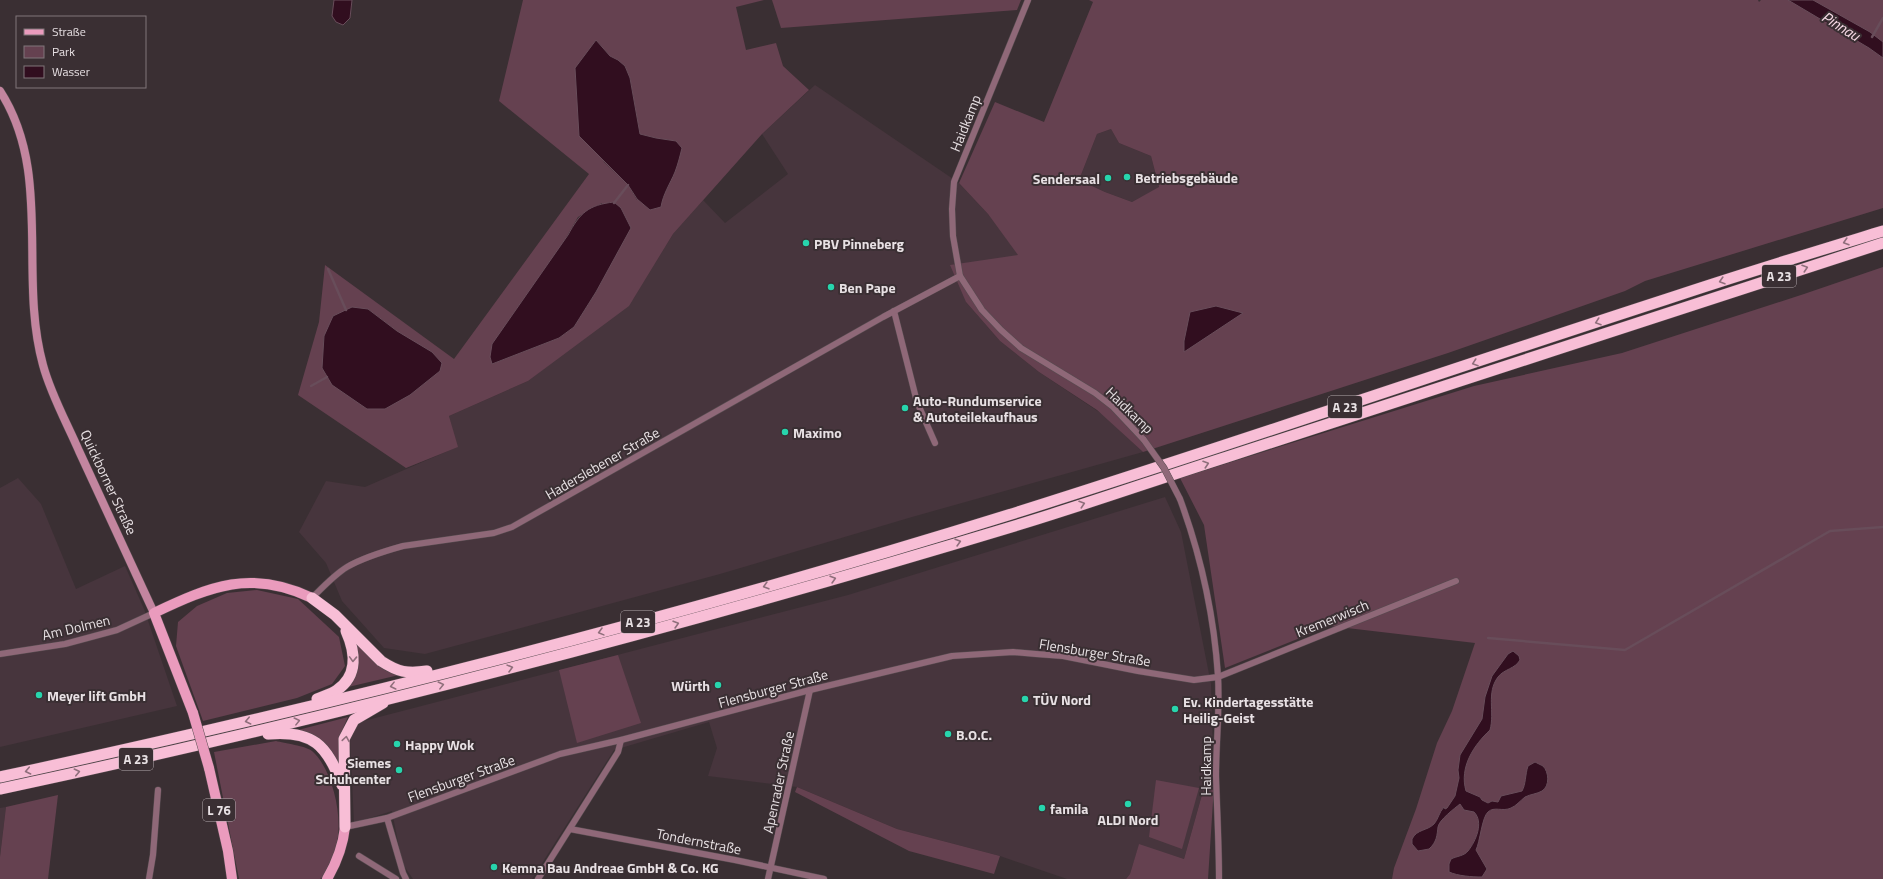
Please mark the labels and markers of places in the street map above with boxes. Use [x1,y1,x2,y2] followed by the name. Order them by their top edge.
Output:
[1135,167,1238,188] place label: Betriebsgebäude
[1033,168,1100,189] place label: Sendersaal
[1122,172,1132,182] marker: Betriebsgebäude
[1103,173,1113,183] marker: Sendersaal
[814,233,905,254] place label: PBV Pinneberg
[801,238,811,248] marker: PBV Pinneberg
[839,277,896,298] place label: Ben Pape
[826,282,836,292] marker: Ben Pape
[913,390,1042,427] place label: Auto-Rundumservice & Autoteilekaufhaus
[900,403,910,413] marker: Auto-Rundumservice & Autoteilekaufhaus
[793,422,842,443] place label: Maximo
[780,427,790,437] marker: Maximo
[671,675,710,696] place label: Würth
[713,680,723,690] marker: Würth
[47,685,146,706] place label: Meyer lift GmbH
[1033,689,1091,710] place label: TÜV Nord
[34,690,44,700] marker: Meyer lift GmbH
[1183,691,1313,728] place label: Ev. Kindertagesstätte Heilig-Geist
[1020,694,1030,704] marker: TÜV Nord
[1170,704,1180,714] marker: Ev. Kindertagesstätte Heilig-Geist
[956,724,992,745] place label: B.O.C.
[943,729,953,739] marker: B.O.C.
[405,734,475,755] place label: Happy Wok
[392,739,402,749] marker: Happy Wok
[315,752,391,789] place label: Siemes Schuhcenter
[394,765,404,775] marker: Siemes Schuhcenter
[1050,798,1088,819] place label: famila
[1123,799,1133,809] marker: ALDI Nord
[1037,803,1047,813] marker: famila
[1097,809,1159,830] place label: ALDI Nord
[502,857,719,878] place label: Kemna Bau Andreae GmbH & Co. KG
[489,862,499,872] marker: Kemna Bau Andreae GmbH & Co. KG

